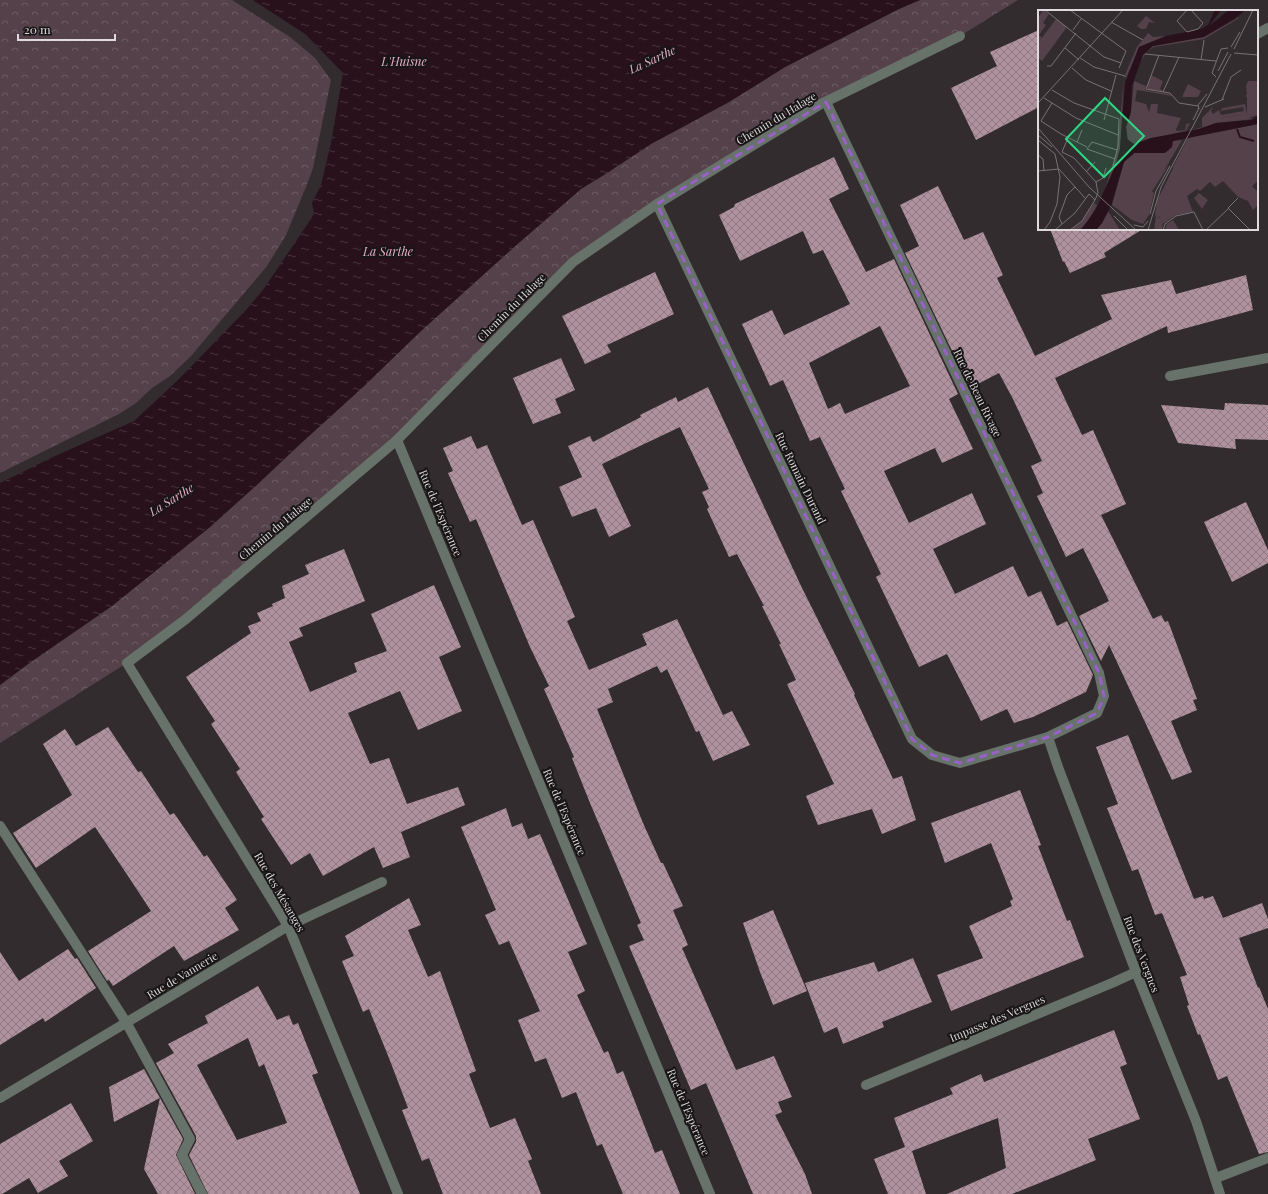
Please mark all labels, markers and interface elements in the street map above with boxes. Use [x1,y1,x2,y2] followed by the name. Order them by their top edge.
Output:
[1038,10,1258,230] inset map
[18,16,115,42] scale bar
[24,21,51,37] text: 20 m
[625,41,678,77] water label: La Sarthe
[380,53,427,69] water label: L'Huisne
[733,88,819,148] street label: Chemin du Halage
[362,243,413,259] water label: La Sarthe
[474,269,549,344] street label: Chemin du Halage
[950,347,1006,440] street label: Rue de Beau Rivage
[772,430,830,527] street label: Rue Romain Durand
[416,467,466,559] street label: Rue de l'Espérance
[145,479,196,520] water label: La Sarthe
[235,493,315,563] street label: Chemin du Halage
[540,766,590,858] street label: Rue de l'Espérance
[251,850,309,935] street label: Rue des Mésanges
[1121,914,1163,994] street label: Rue des Vergnes
[144,948,221,1002] street label: Rue de Vannerie
[947,991,1047,1045] street label: Impasse des Vergnes
[664,1066,714,1158] street label: Rue de l'Espérance

